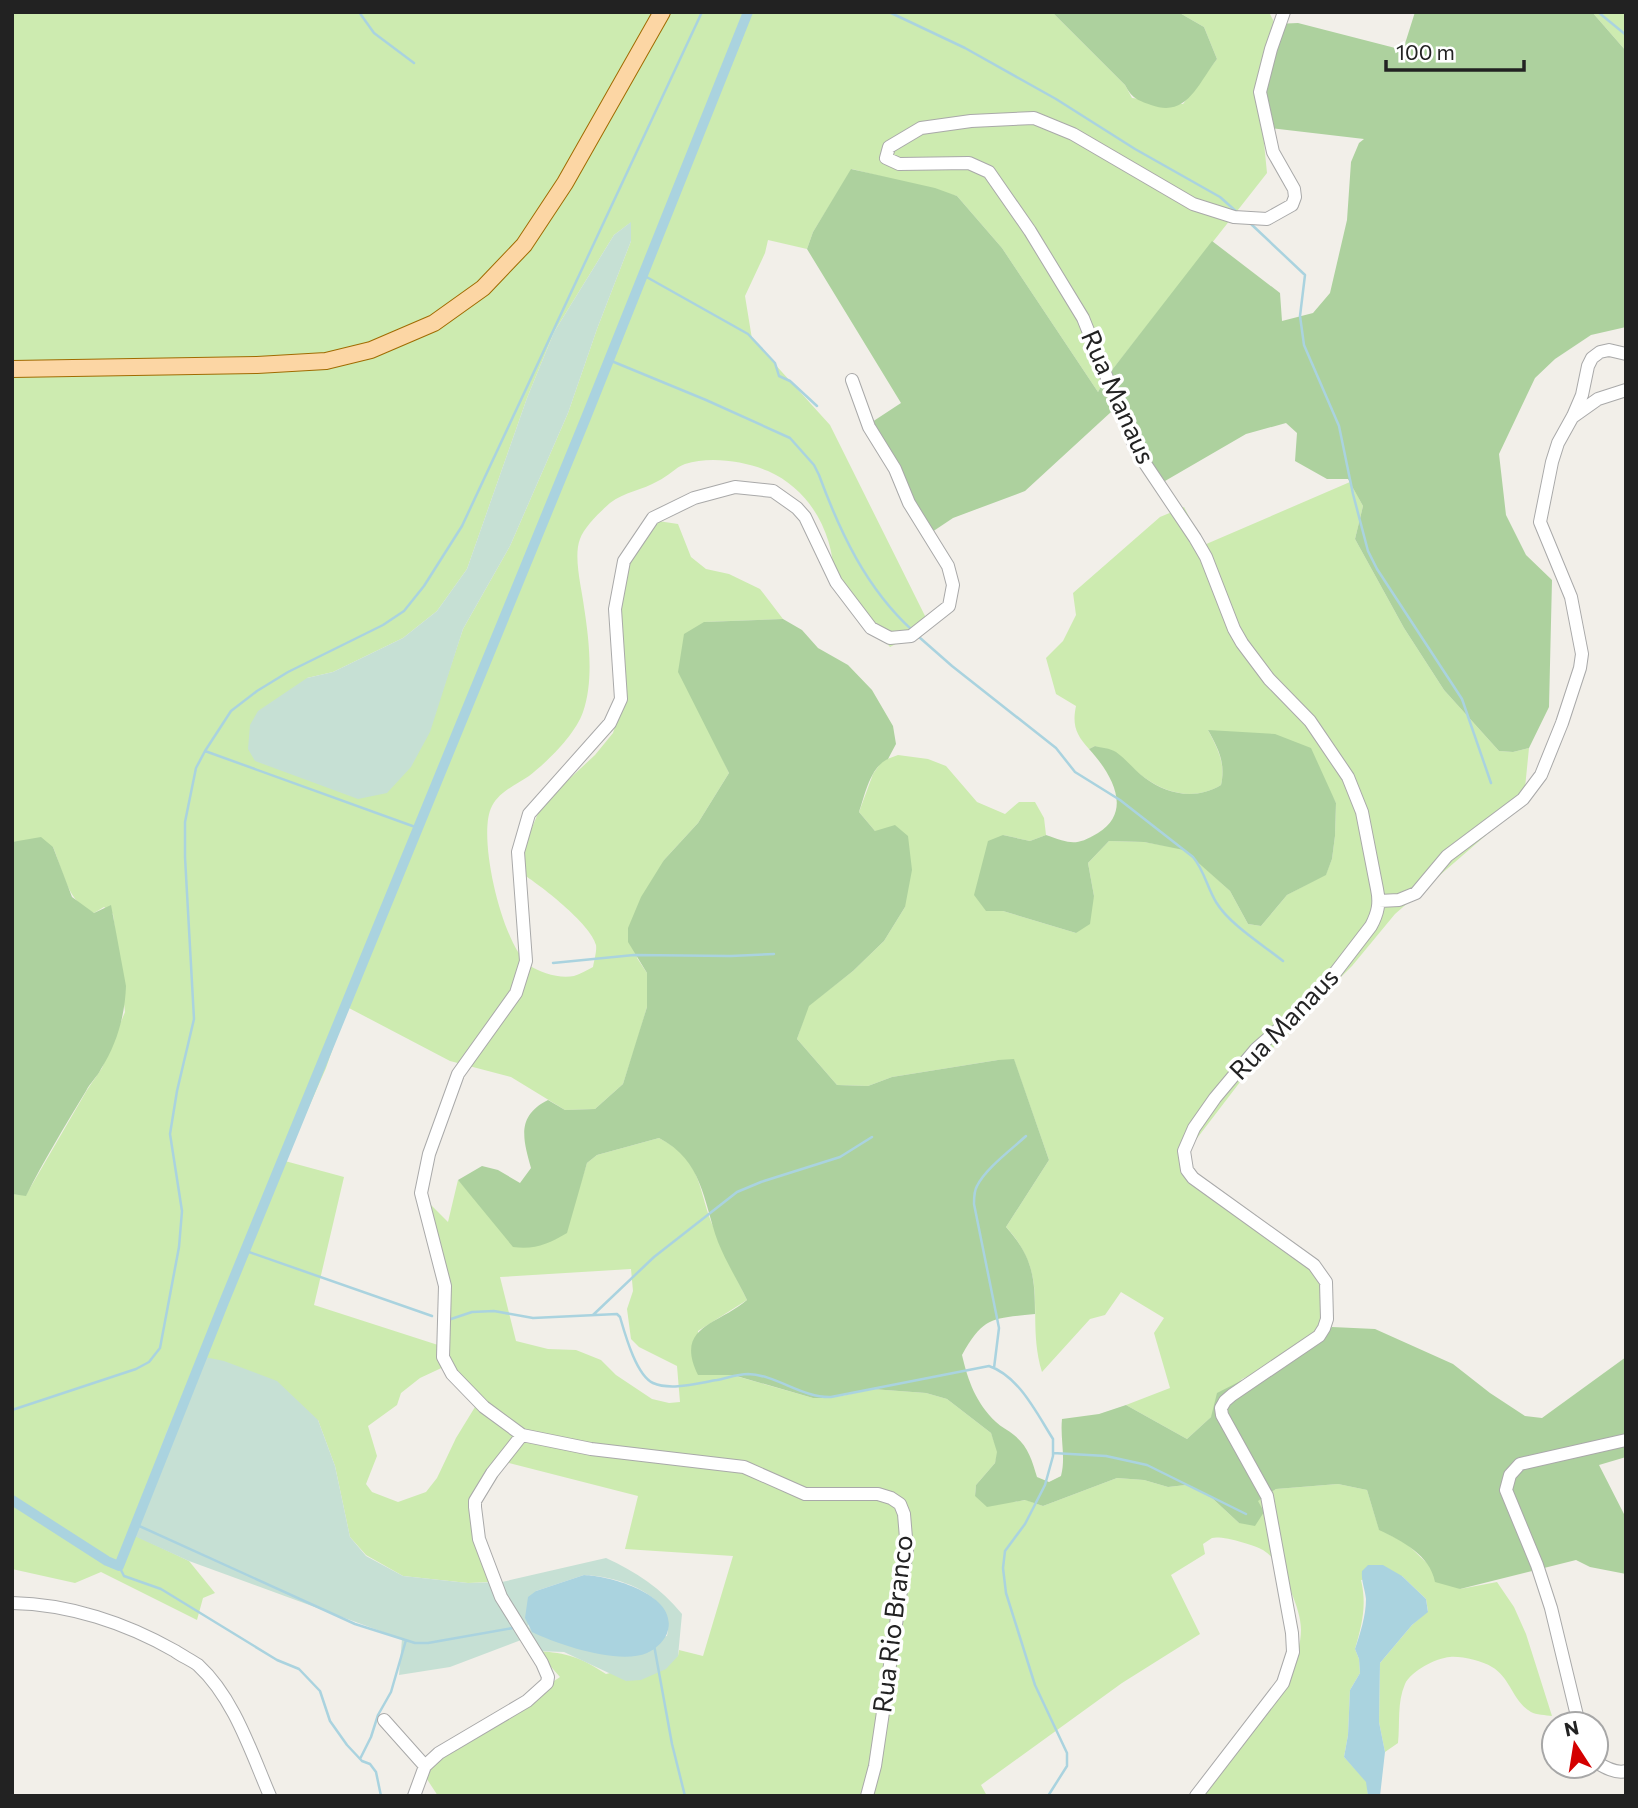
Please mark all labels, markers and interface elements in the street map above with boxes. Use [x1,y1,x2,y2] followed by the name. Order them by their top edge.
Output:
[1386,28,1524,72] scale bar
[1396,39,1455,64] text: 100 m
[1076,325,1163,468] street label: Rua Manaus
[1222,961,1344,1085] street label: Rua Manaus
[865,1533,918,1714] street label: Rua Rio Branco
[1540,1710,1610,1780] north arrow
[1562,1715,1581,1741] text: N

